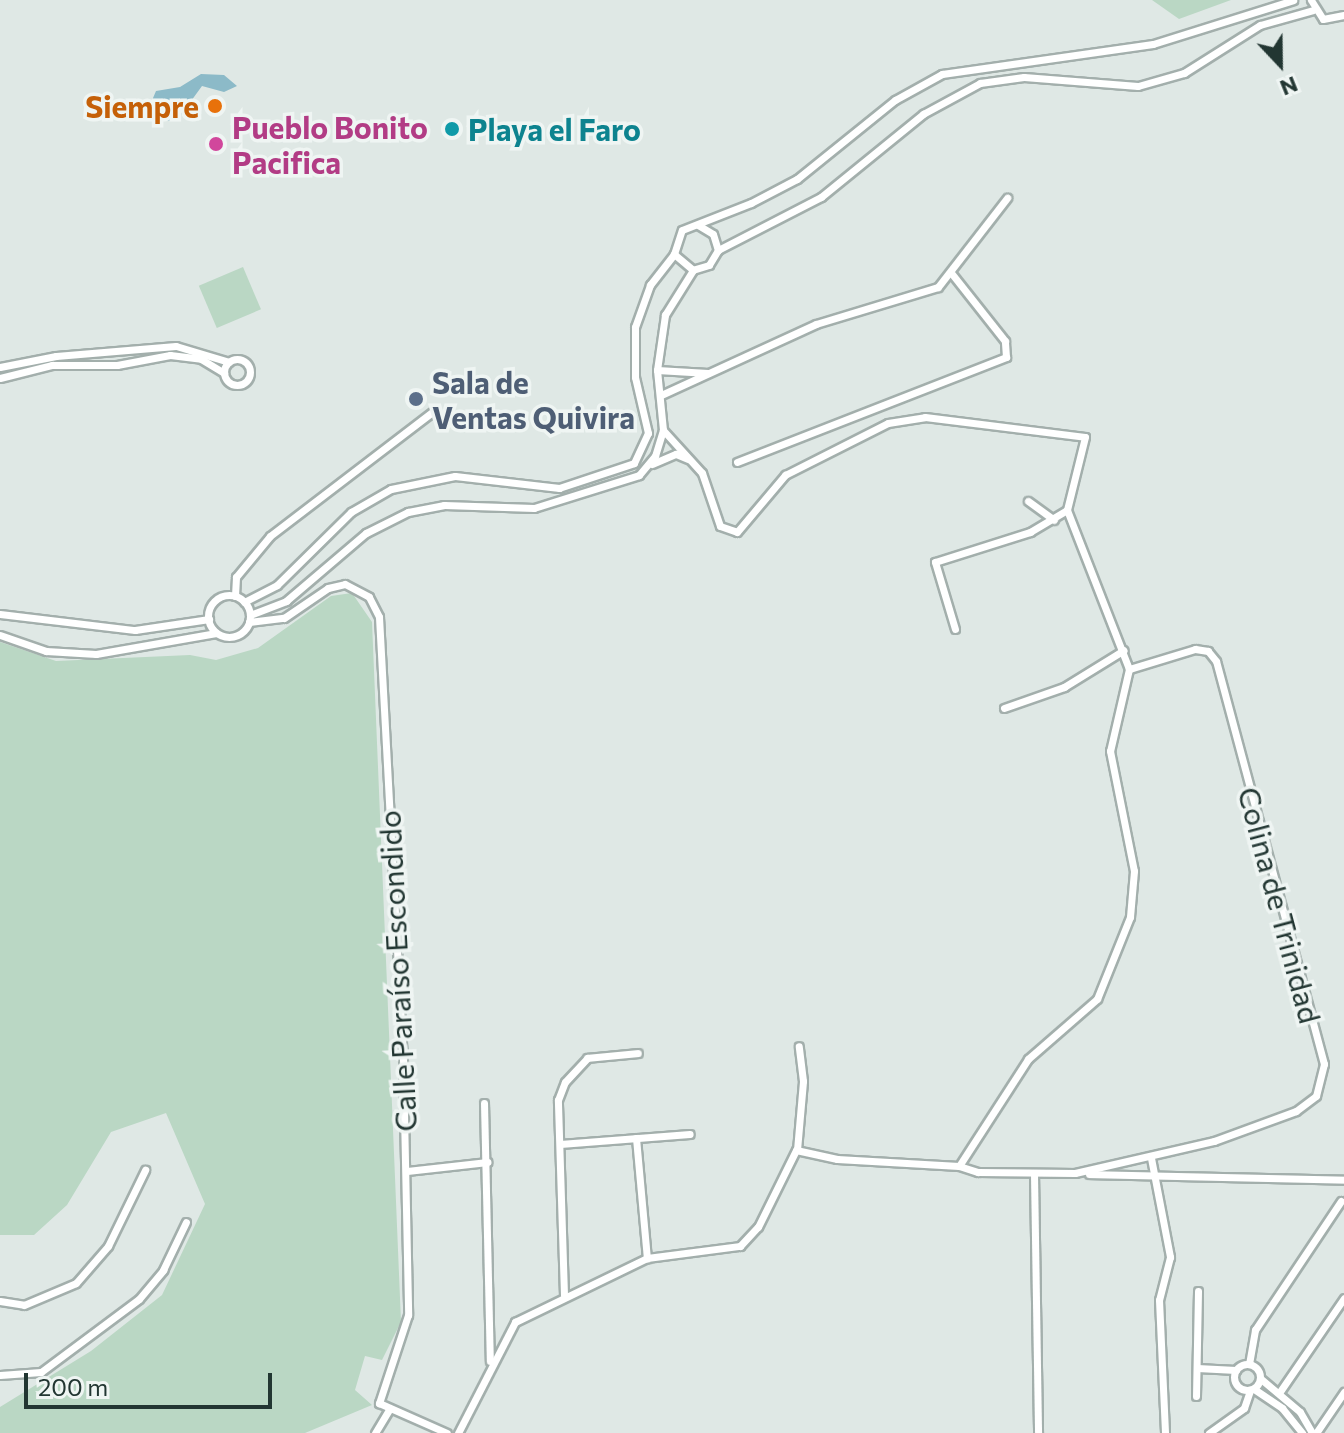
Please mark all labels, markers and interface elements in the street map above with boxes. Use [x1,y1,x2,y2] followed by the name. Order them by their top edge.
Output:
[1240,24,1320,104] north arrow
[1276,71,1302,102] text: N
[85,88,199,124] place label: Siempre
[206,97,224,115] marker: Siempre
[232,109,428,180] place label: Pueblo Bonito Pacifica
[468,111,641,147] place label: Playa el Faro
[443,120,461,138] marker: Playa el Faro
[207,135,225,153] marker: Pueblo Bonito Pacifica
[432,364,635,434] place label: Sala de Ventas Quivira
[407,390,425,408] marker: Sala de Ventas Quivira
[1231,783,1329,1027] street label: Colina de Trinidad
[371,809,423,1133] street label: Calle Paraíso Escondido
[28,1357,276,1407] scale bar
[38,1372,108,1401] text: 200 m

